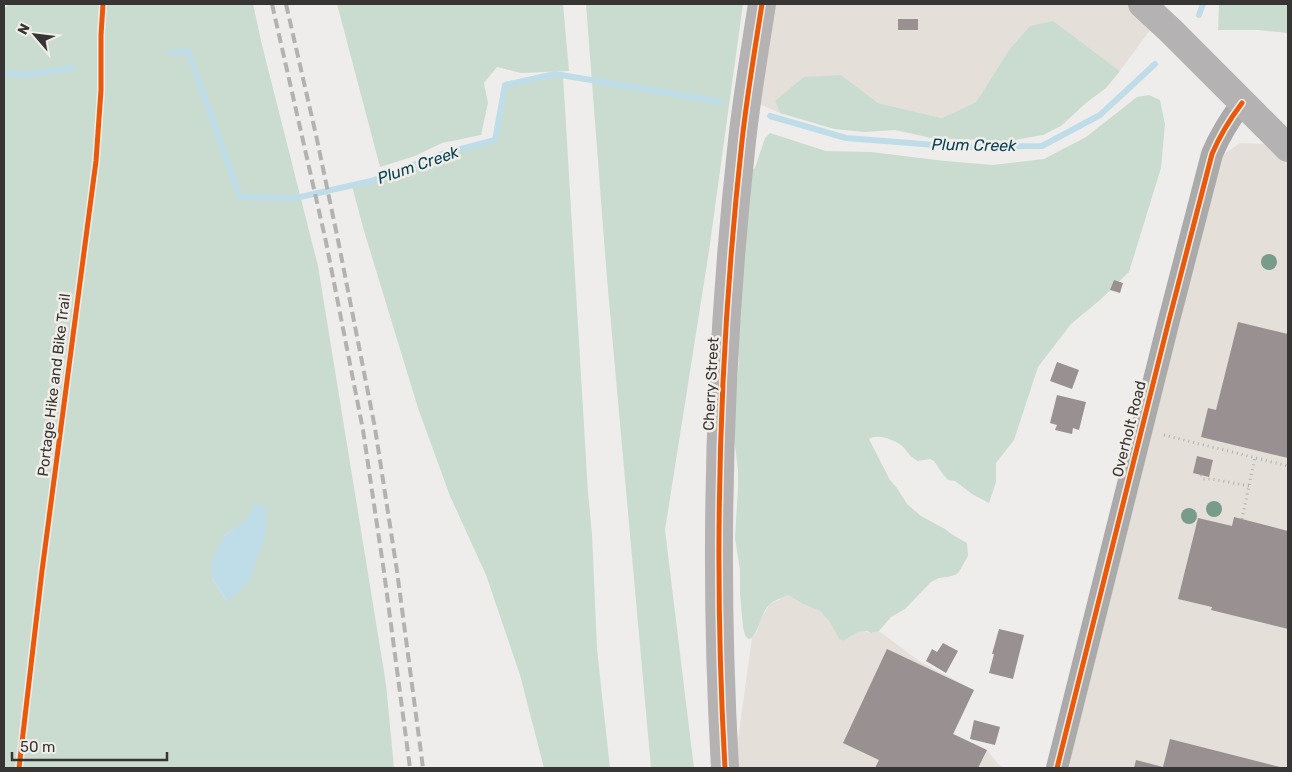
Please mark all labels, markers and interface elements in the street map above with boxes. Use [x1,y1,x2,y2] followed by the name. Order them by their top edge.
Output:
[10,10,60,60] north arrow
[14,21,34,38] text: N
[931,135,1017,155] water label: Plum Creek
[375,142,462,188] water label: Plum Creek
[34,293,74,477] street label: Portage Hike and Bike Trail
[700,337,722,431] street label: Cherry Street
[1108,379,1150,479] street label: Overholt Road
[12,730,168,762] scale bar
[20,738,55,756] text: 50 m

